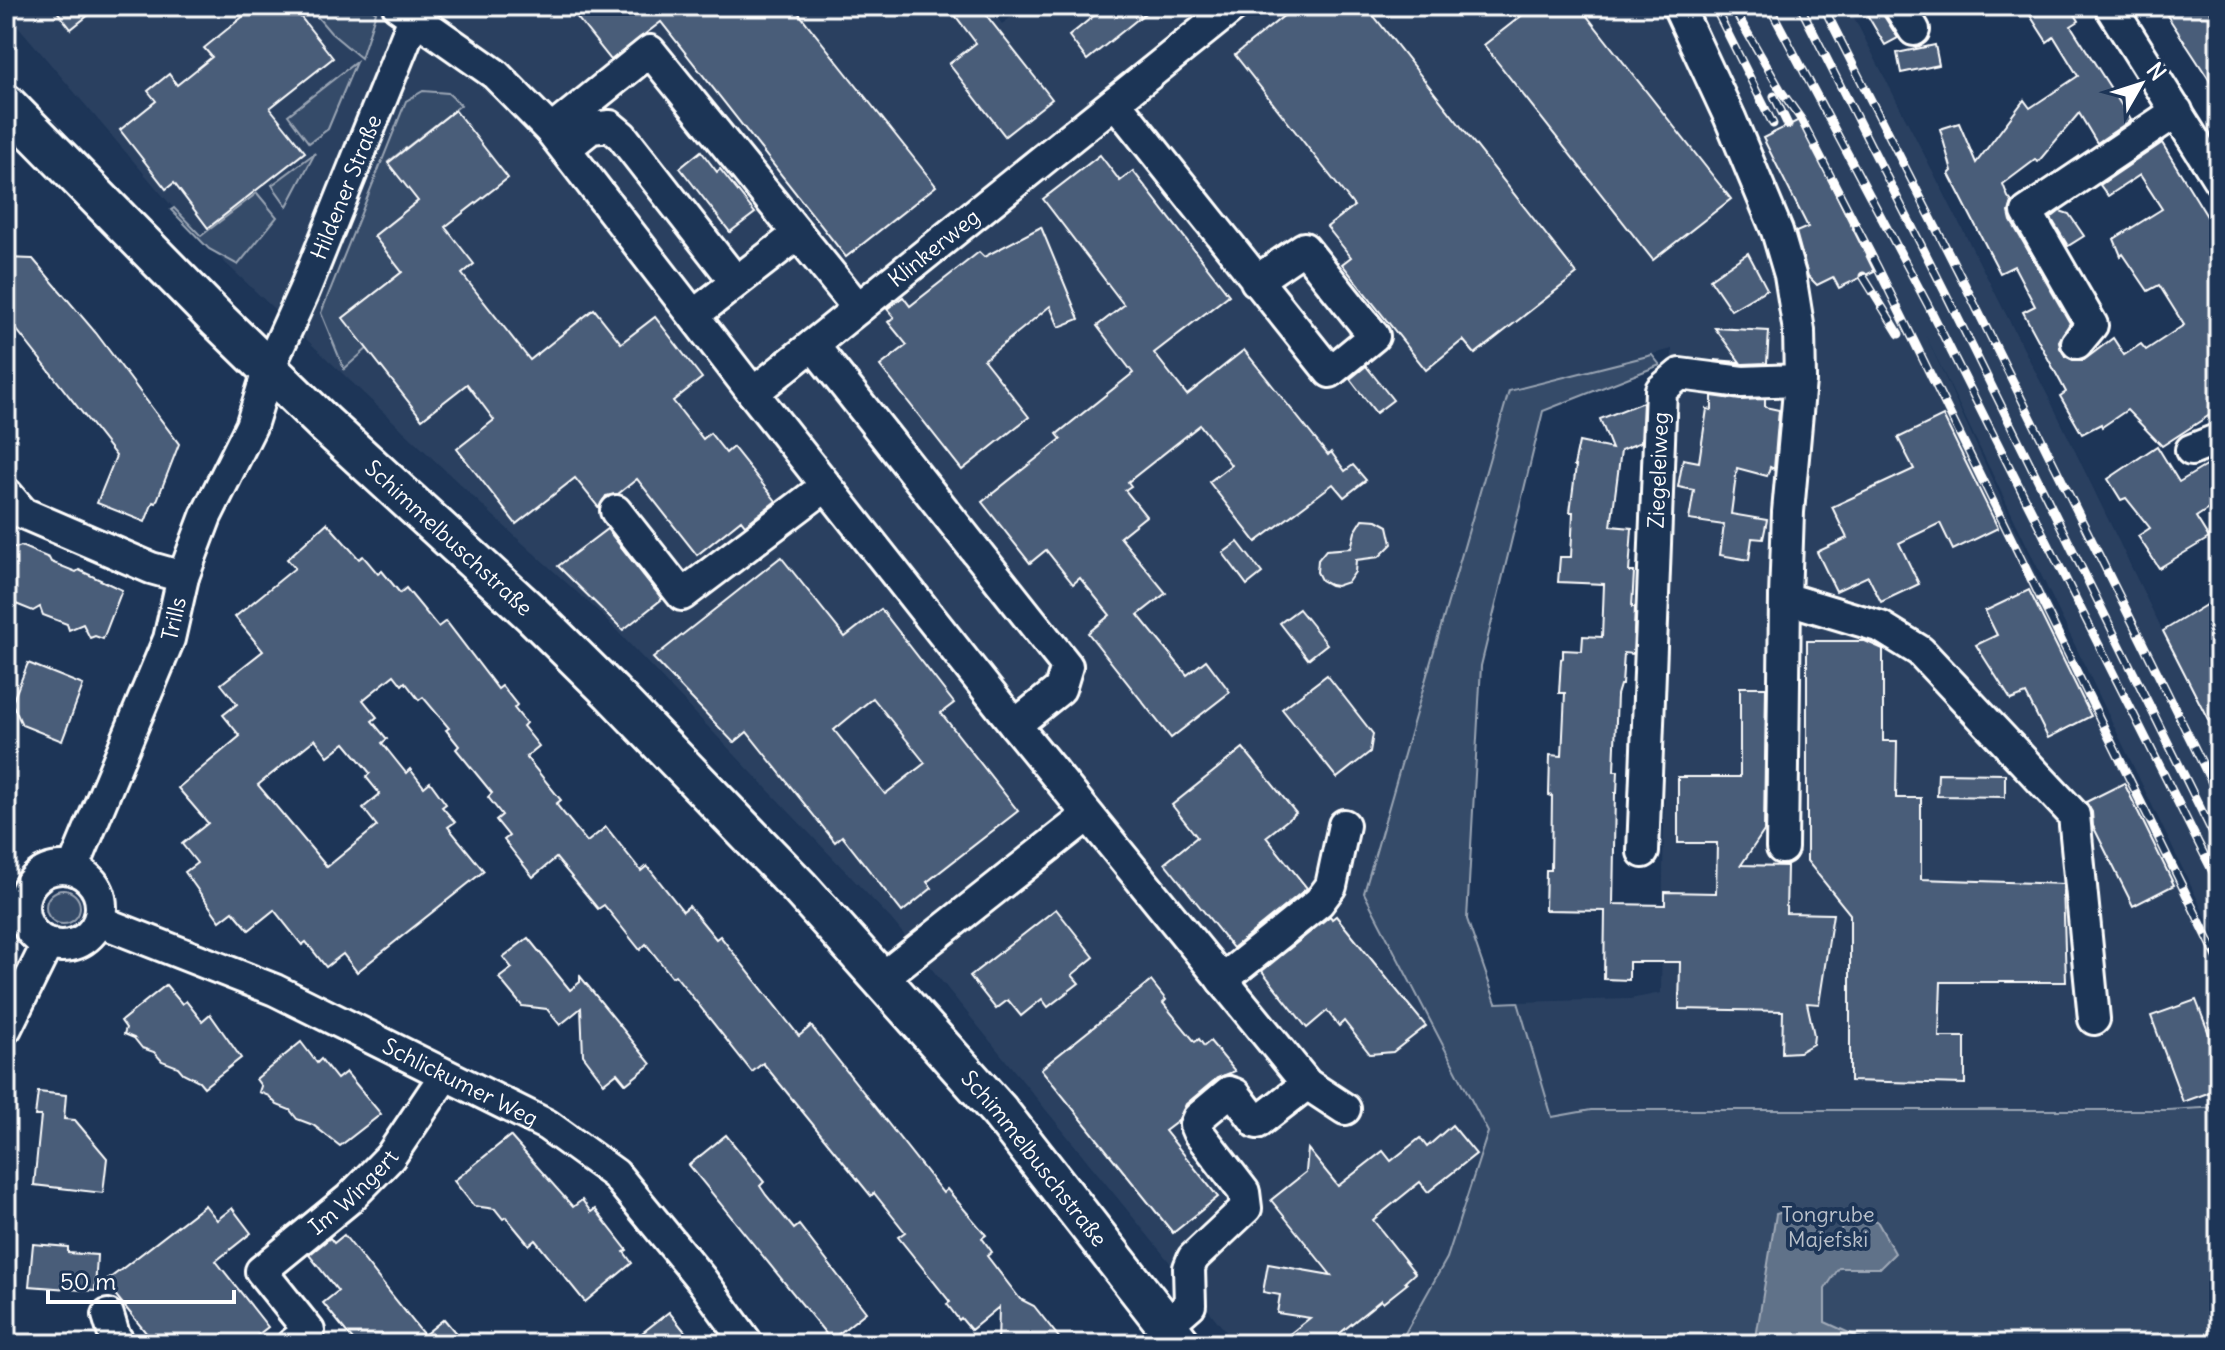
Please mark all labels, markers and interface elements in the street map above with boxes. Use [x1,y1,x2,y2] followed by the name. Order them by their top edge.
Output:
[2101,44,2181,124] north arrow
[2141,57,2172,86] text: N
[304,111,388,264] street label: Hildener Straße
[882,202,985,293] street label: Klinkerweg
[1642,411,1674,529] street label: Ziegeleiweg
[359,454,539,622] street label: Schimmelbuschstraße
[155,594,192,643] street label: Trills
[378,1032,543,1132] street label: Schlickumer Weg
[955,1064,1113,1252] street label: Schimmelbuschstraße
[303,1145,405,1240] street label: Im Wingert
[1781,1200,1875,1253] park label: Tongrube Majefski
[48,1254,234,1304] scale bar
[60,1266,116,1296] text: 50 m

